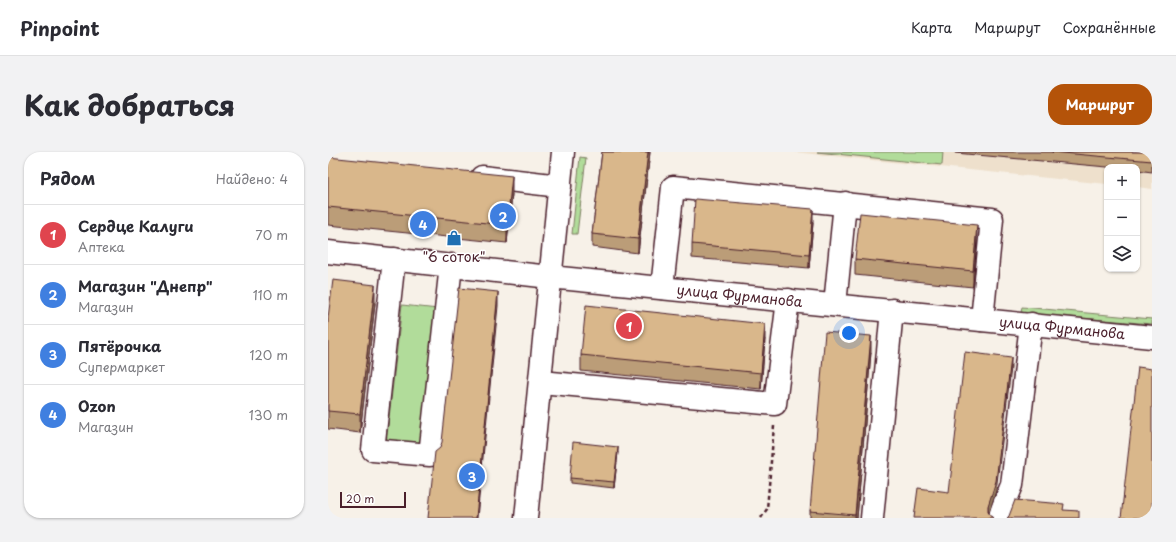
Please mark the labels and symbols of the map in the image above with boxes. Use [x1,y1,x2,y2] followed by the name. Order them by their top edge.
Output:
[490,201,516,231] pin: 2
[410,209,436,239] pin: 4
[445,229,463,247] shop icon: "6 соток"
[422,246,486,267] place label: "6 соток"
[676,279,804,312] street label: улица Фурманова
[616,311,642,341] pin: 1
[998,311,1126,344] street label: улица Фурманова
[839,323,859,343] your location
[459,461,485,491] pin: 3
[340,490,406,509] scale bar

